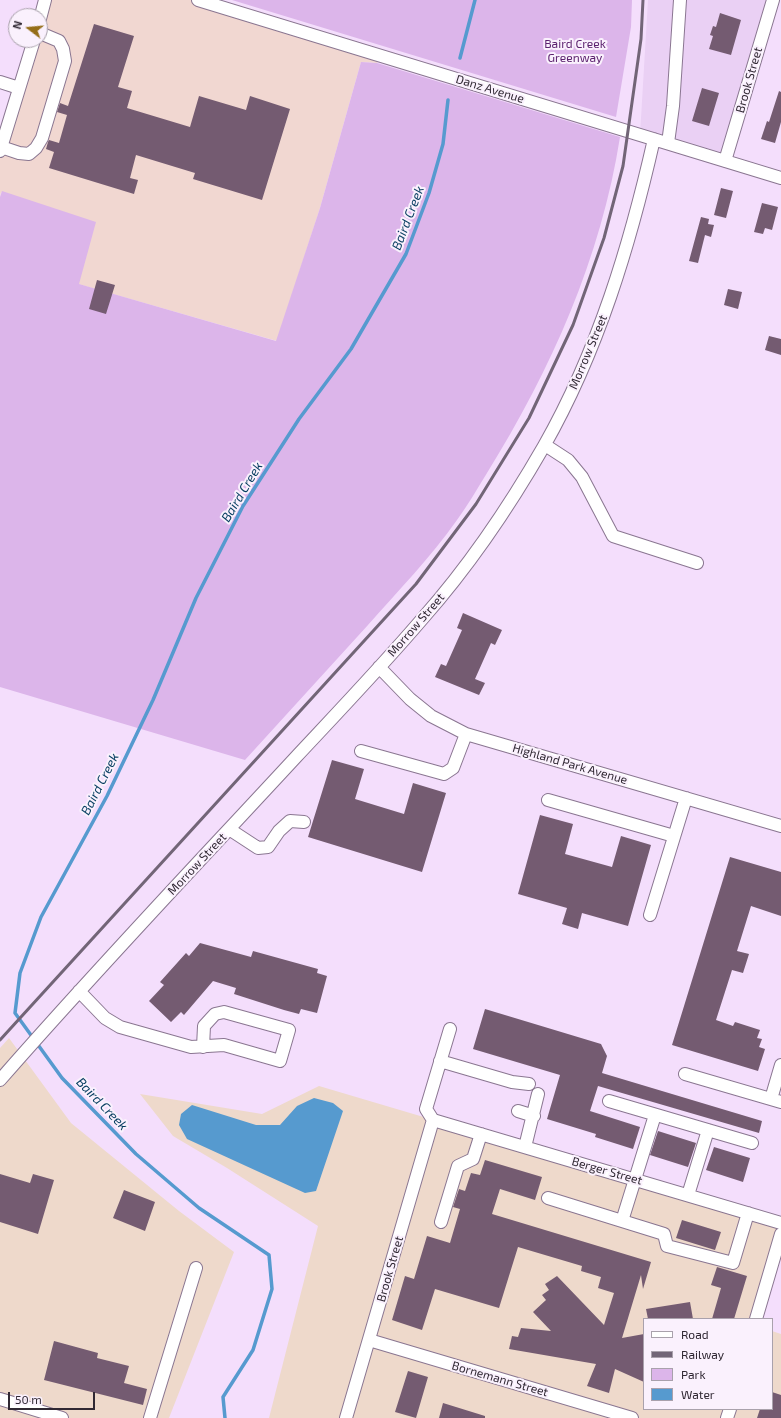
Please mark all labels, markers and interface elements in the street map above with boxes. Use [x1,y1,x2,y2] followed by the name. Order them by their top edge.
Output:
[8,8,48,48] north arrow
[10,19,24,30] text: N
[544,37,606,65] park label: Baird Creek Greenway
[733,45,765,115] street label: Brook Street
[454,72,526,106] street label: Danz Avenue
[389,184,427,252] water label: Baird Creek
[566,313,610,391] street label: Morrow Street
[218,459,266,525] water label: Baird Creek
[384,590,448,660] street label: Morrow Street
[511,741,629,787] street label: Highland Park Avenue
[78,751,122,817] water label: Baird Creek
[165,830,229,898] street label: Morrow Street
[73,1074,131,1134] water label: Baird Creek
[570,1154,644,1188] street label: Berger Street
[374,1234,406,1304] street label: Brook Street
[643,1318,773,1410] legend
[681,1327,709,1341] text: Road
[681,1347,724,1361] text: Railway
[450,1358,550,1400] street label: Bornemann Street
[681,1367,706,1381] text: Park
[10,1384,97,1410] scale bar
[681,1387,715,1401] text: Water
[15,1392,42,1406] text: 50 m

